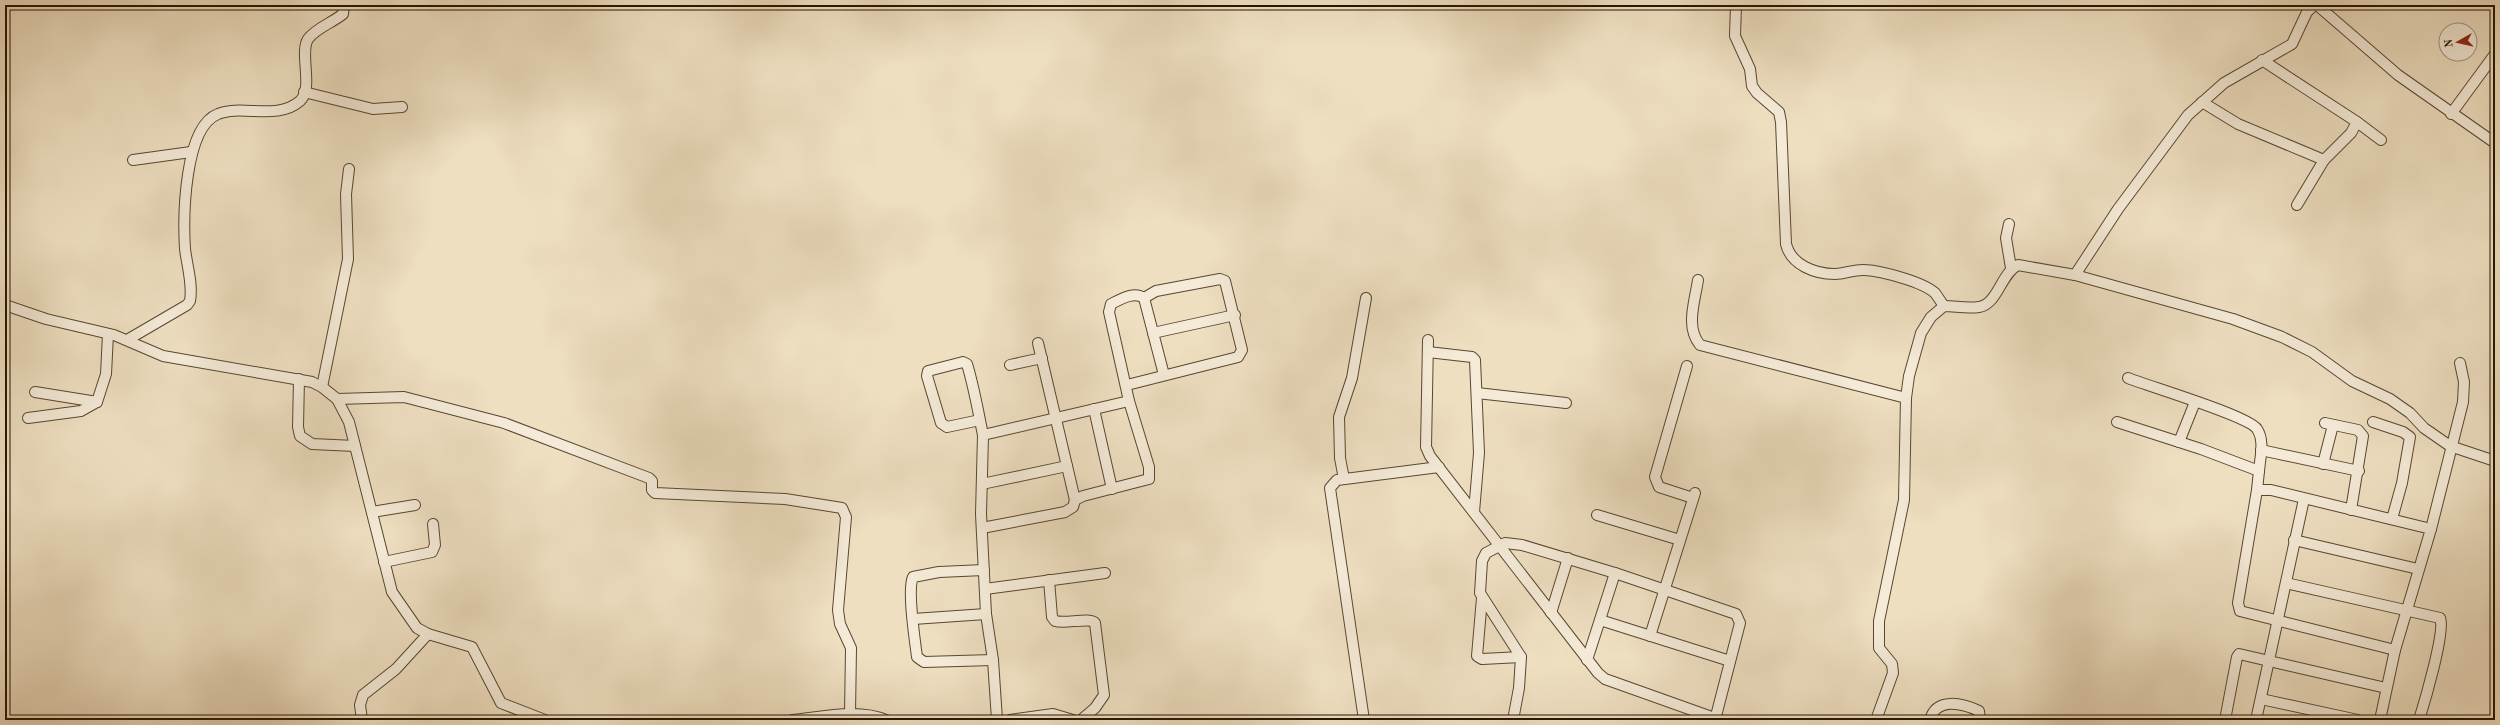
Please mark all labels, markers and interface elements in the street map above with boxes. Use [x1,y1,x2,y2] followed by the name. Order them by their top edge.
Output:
[2438,22,2478,62] north arrow
[2443,38,2456,48] text: N

